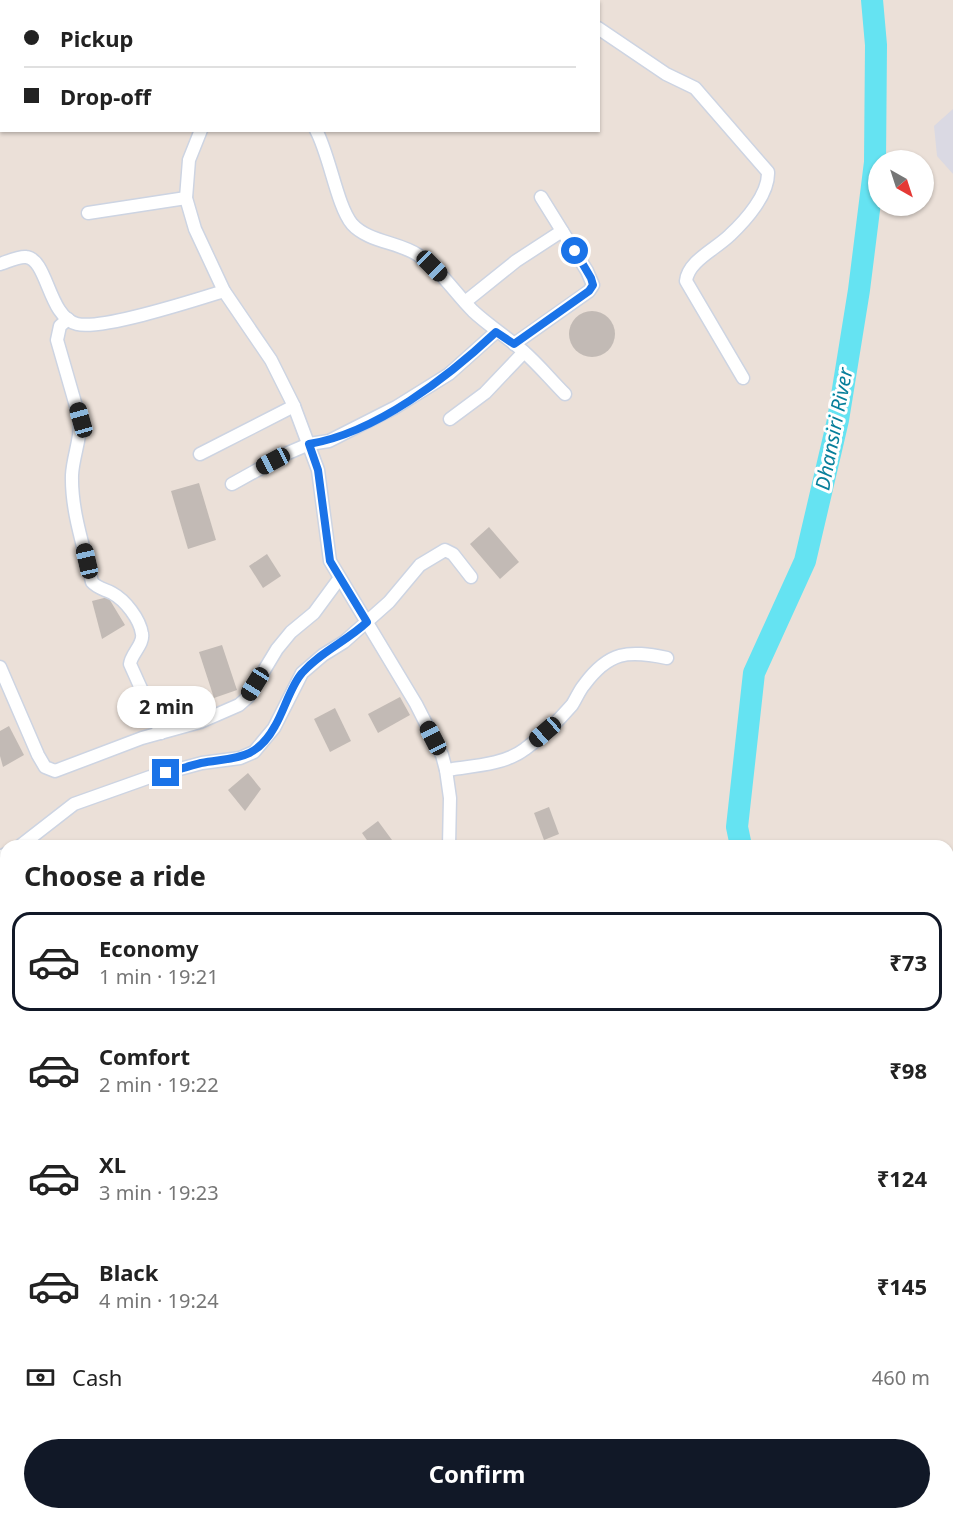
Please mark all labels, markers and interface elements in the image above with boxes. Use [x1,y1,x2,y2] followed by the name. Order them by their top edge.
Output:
[60,23,133,53] text: Pickup
[60,81,151,111] text: Drop-off
[868,150,934,216] north arrow
[868,150,934,216] map controls
[561,237,588,264] route start
[413,247,451,285] car
[808,365,859,492] water label: Dhansiri River
[67,400,95,440] car
[253,445,293,477] car
[74,541,100,581] car
[238,664,272,704] car
[116,686,216,728] callout: 2 min
[139,693,194,720] text: 2 min
[526,713,564,751] car
[417,718,449,758] car
[152,759,179,786] route end
[24,857,206,894] text: Choose a ride
[99,933,198,963] text: Economy
[27,935,81,989] icon: car
[889,947,927,977] text: ₹73
[99,963,219,990] text: 1 min · 19:21
[99,1041,190,1071] text: Comfort
[27,1043,81,1097] icon: car
[889,1055,927,1085] text: ₹98
[99,1071,219,1098] text: 2 min · 19:22
[99,1149,126,1179] text: XL
[27,1151,81,1205] icon: car
[877,1163,927,1193] text: ₹124
[99,1179,219,1206] text: 3 min · 19:23
[99,1257,158,1287] text: Black
[27,1259,81,1313] icon: car
[877,1271,927,1301] text: ₹145
[99,1287,219,1314] text: 4 min · 19:24
[24,1361,57,1394] icon: cash
[72,1362,122,1392] text: Cash
[872,1364,930,1391] text: 460 m
[24,1439,930,1508] button: Confirm

